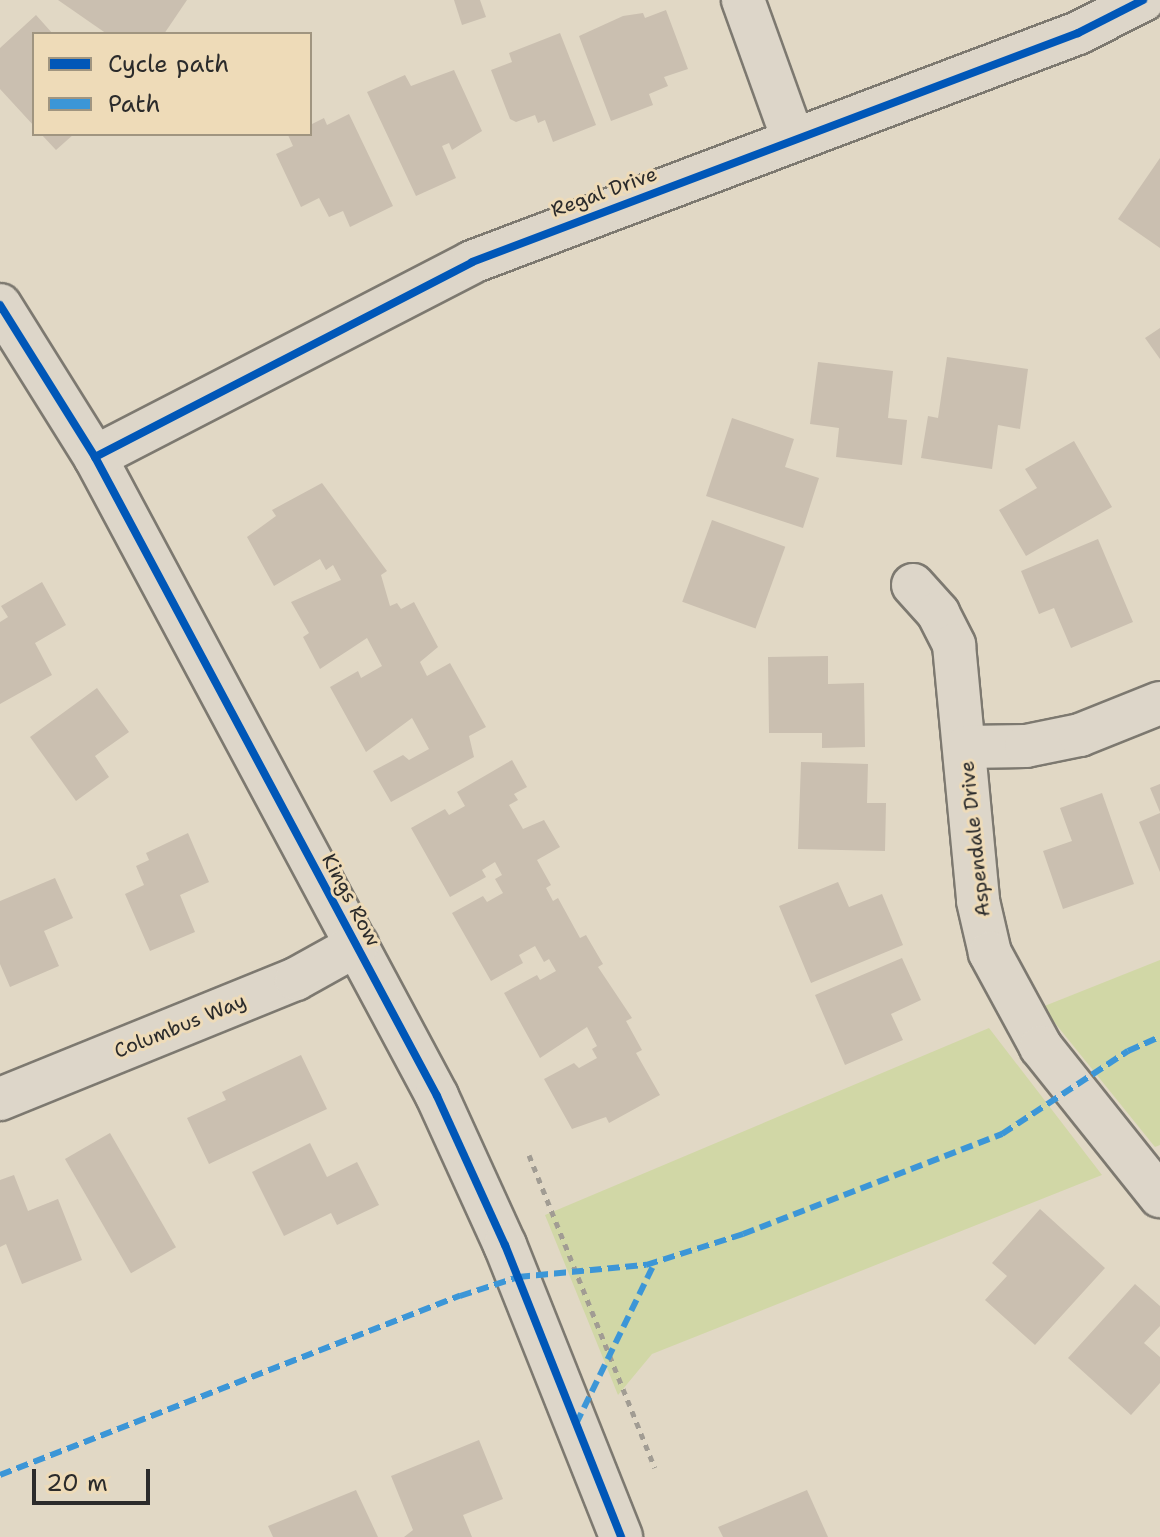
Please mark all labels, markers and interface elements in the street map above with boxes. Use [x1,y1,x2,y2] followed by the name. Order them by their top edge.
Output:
[32,32,312,136] legend
[108,48,229,80] text: Cycle path
[108,88,160,120] text: Path
[548,162,660,222] street label: Regal Drive
[955,760,995,918] street label: Aspendale Drive
[317,850,385,950] street label: Kings Row
[111,989,249,1063] street label: Columbus Way
[36,1453,154,1503] scale bar
[46,1467,108,1499] text: 20 m

